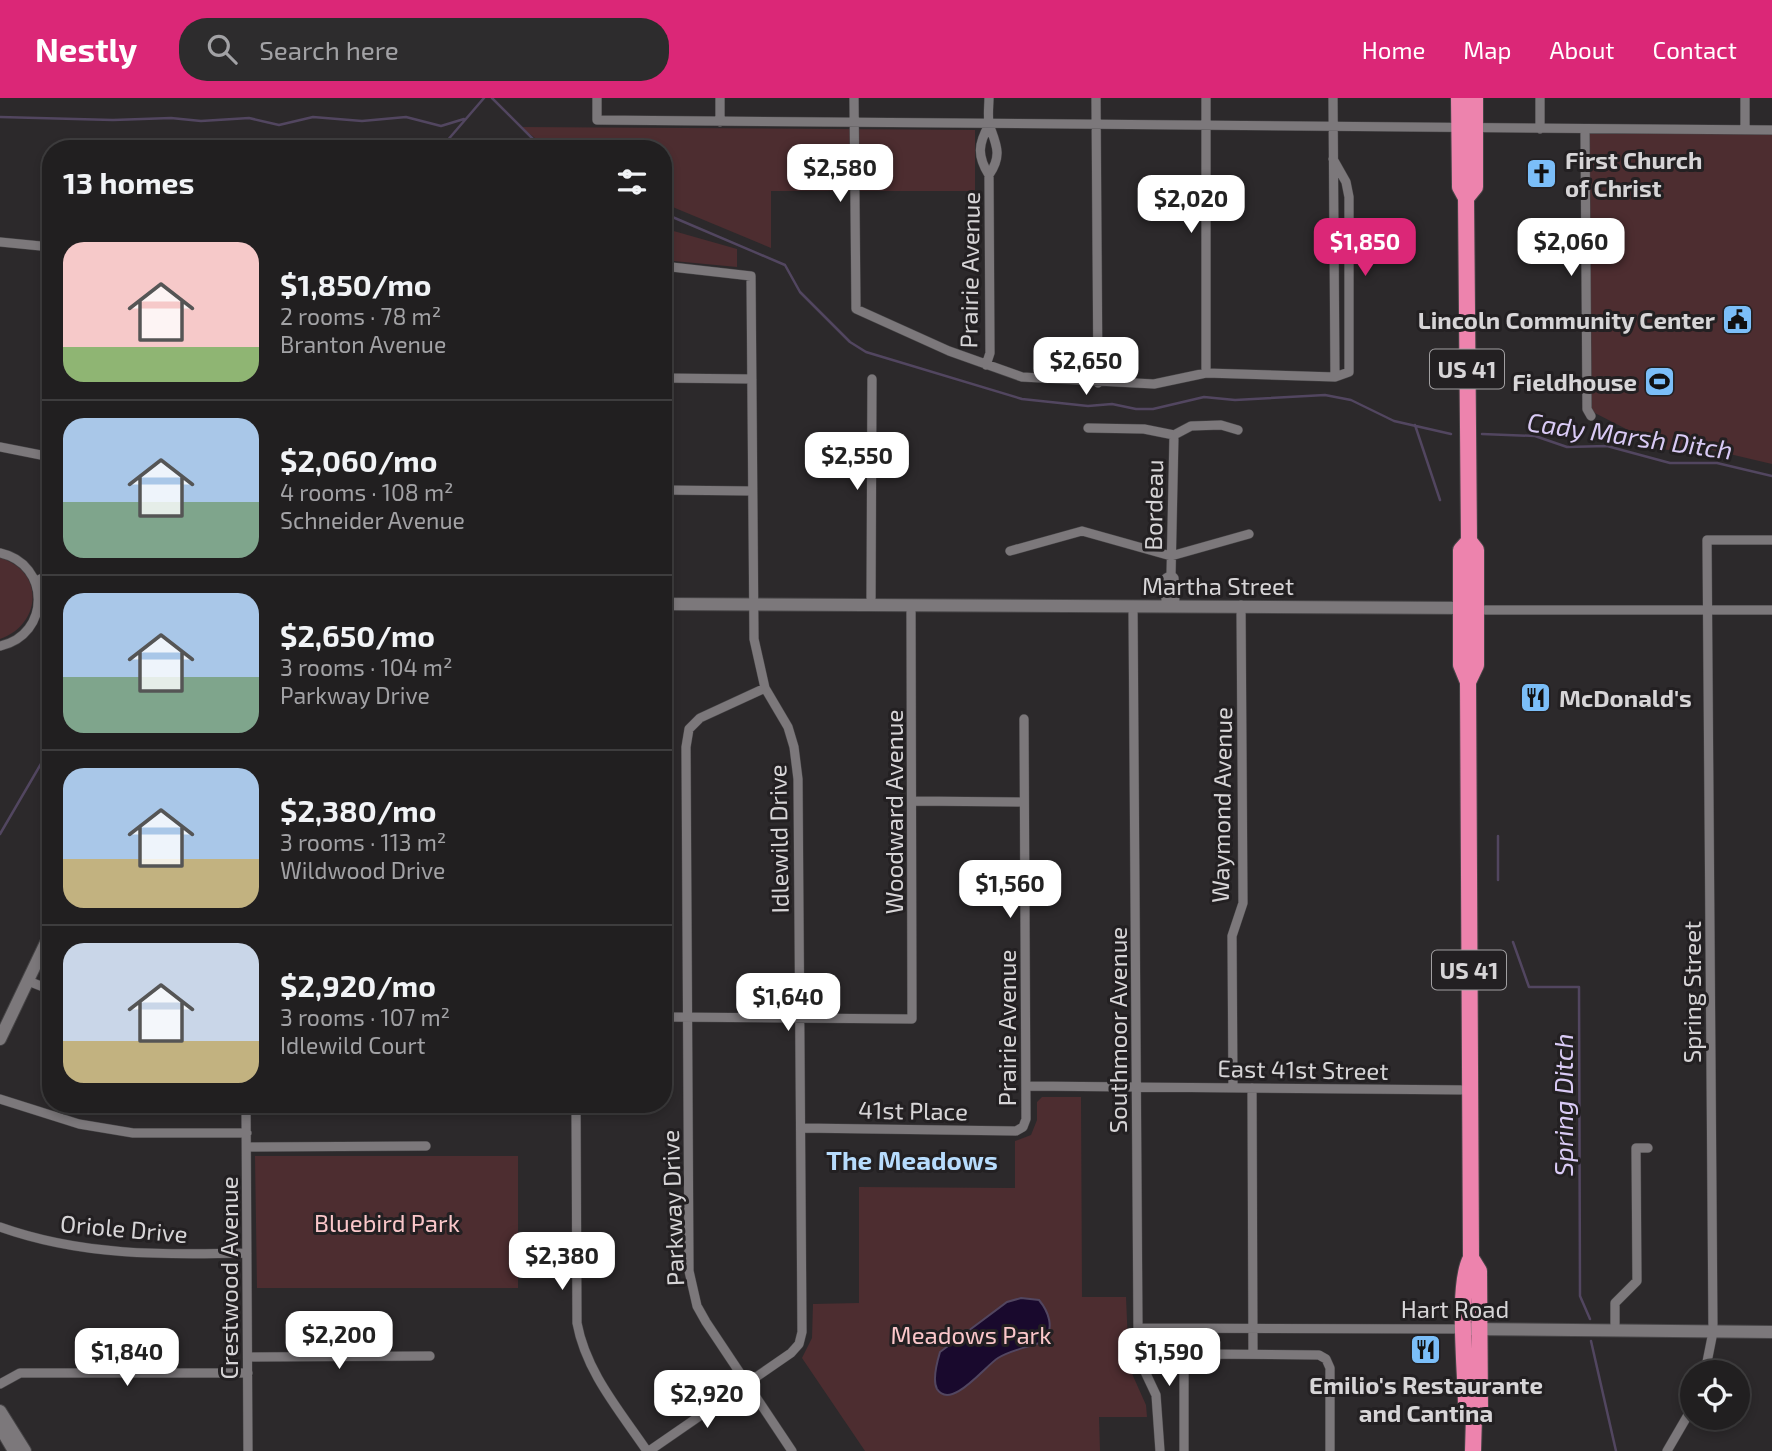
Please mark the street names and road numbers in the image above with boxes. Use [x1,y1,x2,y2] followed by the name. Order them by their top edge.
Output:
[953,191,985,349] street label: Prairie Avenue
[1430,350,1504,388] road number: US 41
[1138,459,1168,551] street label: Bordeau
[1142,571,1294,600] street label: Martha Street
[1205,707,1237,903] street label: Waymond Avenue
[879,710,908,914] street label: Woodward Avenue
[762,764,794,914] street label: Idlewild Drive
[1677,921,1706,1063] street label: Spring Street
[1103,927,1132,1133] street label: Southmoor Avenue
[992,950,1021,1106] street label: Prairie Avenue
[1432,950,1506,990] road number: US 41
[1217,1053,1389,1085] street label: East 41st Street
[858,1095,968,1125] street label: 41st Place
[655,1129,689,1287] street label: Parkway Drive
[214,1176,243,1380] street label: Crestwood Avenue
[59,1208,189,1248] street label: Oriole Drive
[1401,1294,1509,1323] street label: Hart Road

